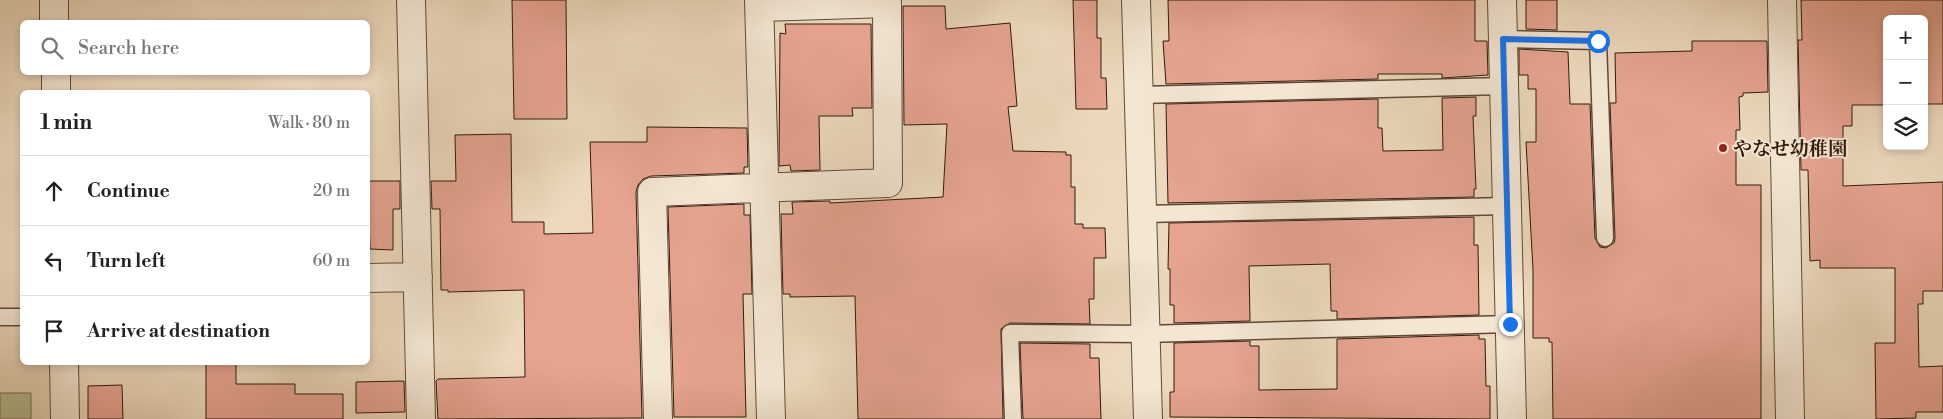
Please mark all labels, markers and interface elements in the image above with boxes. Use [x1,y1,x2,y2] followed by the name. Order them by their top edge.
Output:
[1883,15,1928,150] map controls
[1883,15,1928,60] button: +
[20,20,370,75] search box
[1587,30,1610,53] route start
[38,34,66,62] icon: search
[78,36,179,60] text: Search here
[1883,60,1928,105] button: −
[1883,105,1928,150] button: layers
[40,110,92,136] text: 1 min
[268,113,350,133] text: Walk · 80 m
[1733,137,1847,161] place label: やなせ幼稚園
[1717,142,1729,154] marker: やなせ幼稚園
[40,177,68,205] icon: ahead
[87,179,170,203] text: Continue
[313,181,350,201] text: 20 m
[40,247,68,275] icon: left
[87,249,166,273] text: Turn left
[312,251,350,271] text: 60 m
[1499,313,1522,336] route end
[40,317,68,345] icon: arrive
[87,319,270,343] text: Arrive at destination

